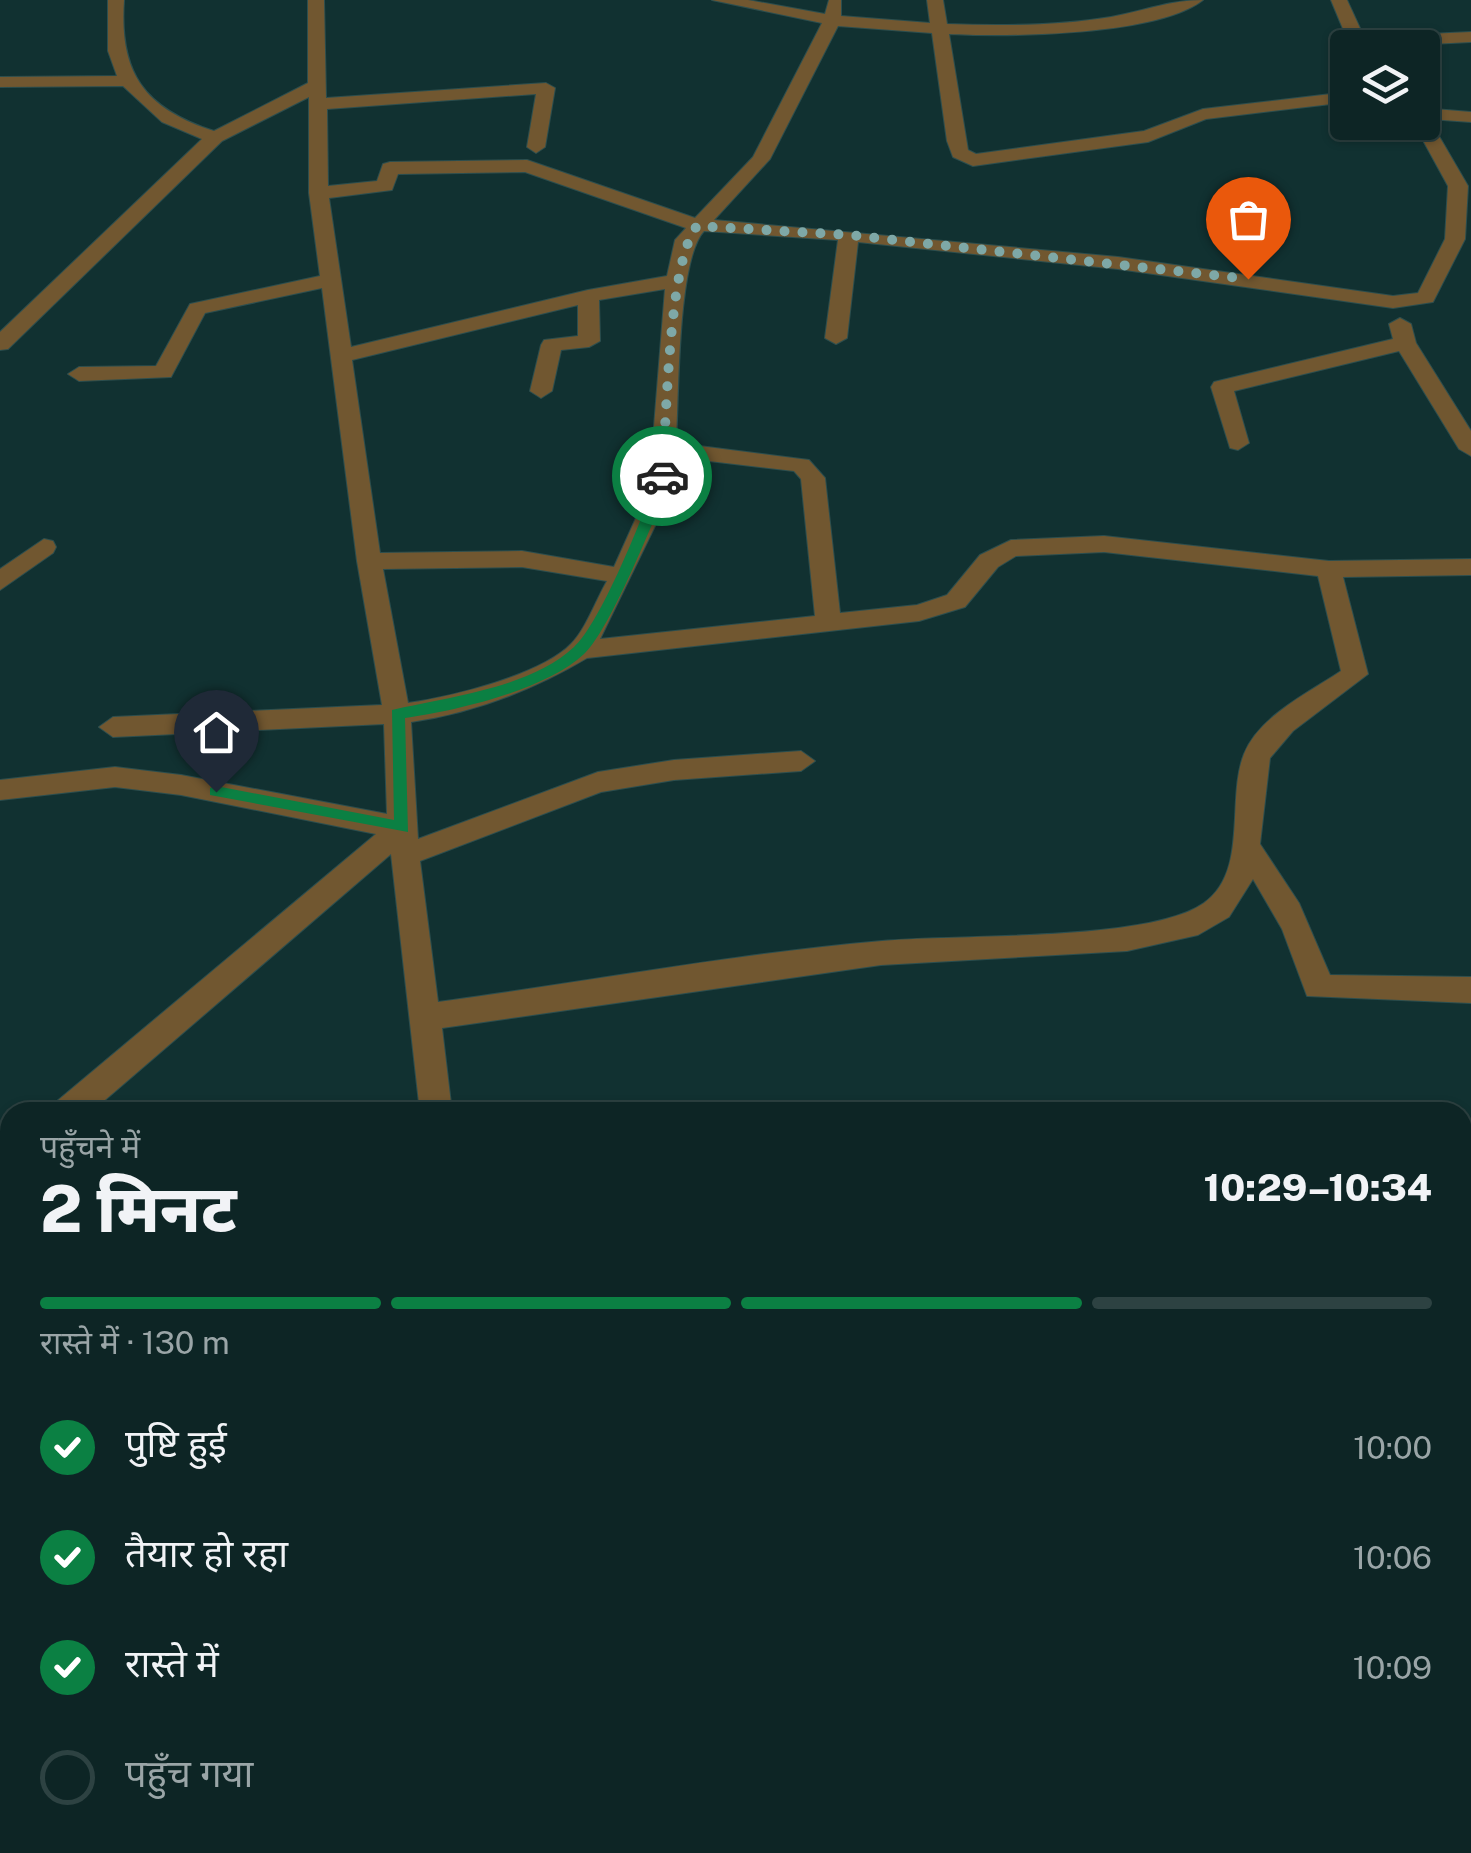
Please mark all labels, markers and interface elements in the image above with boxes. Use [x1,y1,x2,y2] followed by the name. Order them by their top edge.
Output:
[1330,30,1440,140] map controls
[1330,30,1440,140] button: layers
[1206,177,1291,280] pin
[1221,192,1276,247] icon: bag
[612,426,712,526] courier
[635,449,690,504] icon: car
[174,690,259,793] pin
[189,705,244,760] icon: home
[40,1128,140,1165] text: पहुँचने में
[1204,1165,1432,1210] text: 10:29–10:34
[40,1170,237,1247] text: 2 मिनट
[40,1324,230,1361] text: रास्ते में · 130 m
[40,1420,95,1475] icon: check
[125,1421,227,1466] text: पुष्टि हुई
[1353,1429,1432,1466] text: 10:00
[40,1530,95,1585] icon: check
[125,1531,288,1576] text: तैयार हो रहा
[1353,1539,1432,1576] text: 10:06
[40,1640,95,1695] icon: check
[125,1641,219,1686] text: रास्ते में
[1353,1649,1432,1686] text: 10:09
[125,1751,253,1796] text: पहुँच गया

